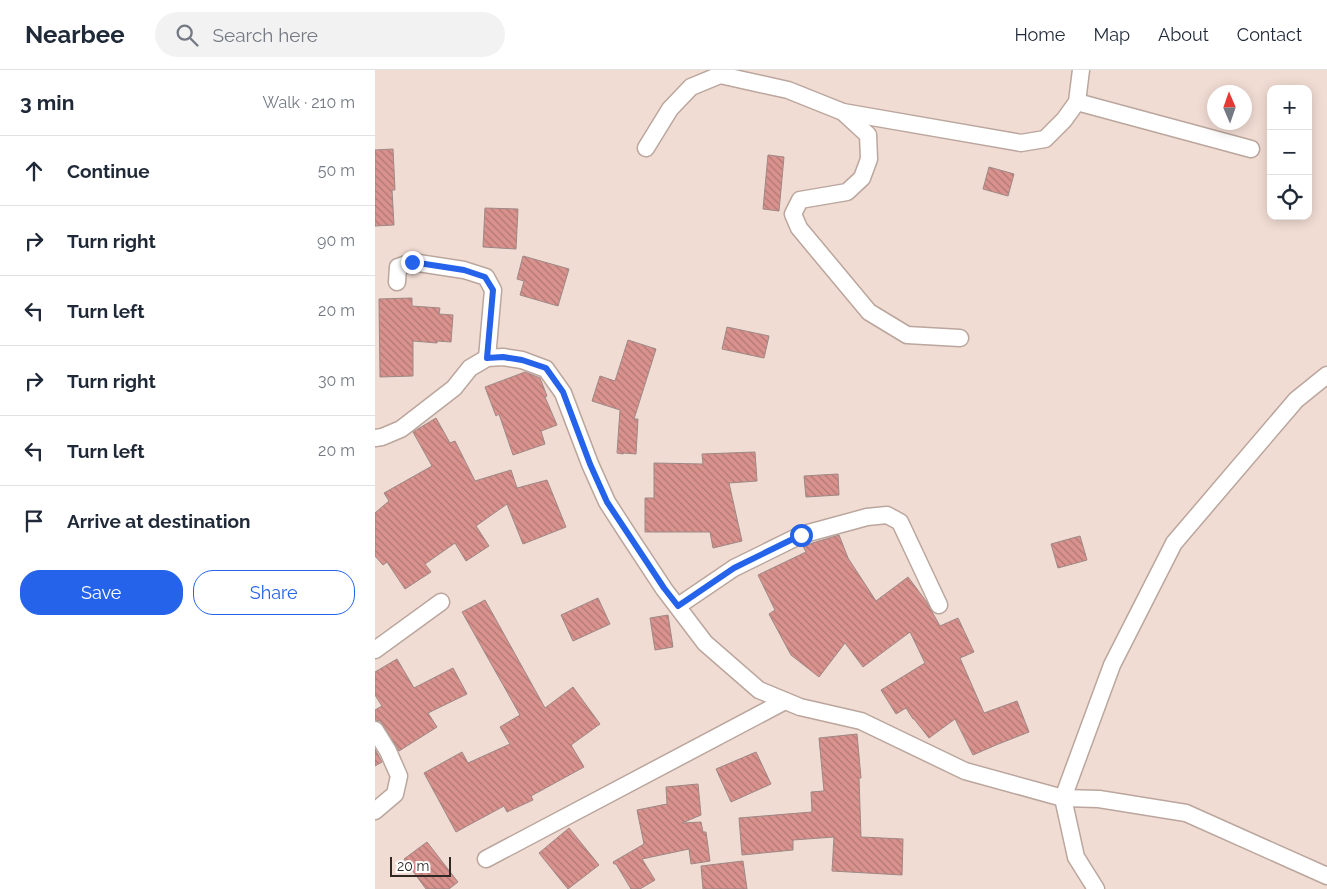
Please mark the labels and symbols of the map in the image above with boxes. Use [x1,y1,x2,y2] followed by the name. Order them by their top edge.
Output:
[1207,85,1252,130] north arrow
[401,251,424,274] route end
[790,524,813,547] route start
[390,854,451,877] scale bar

